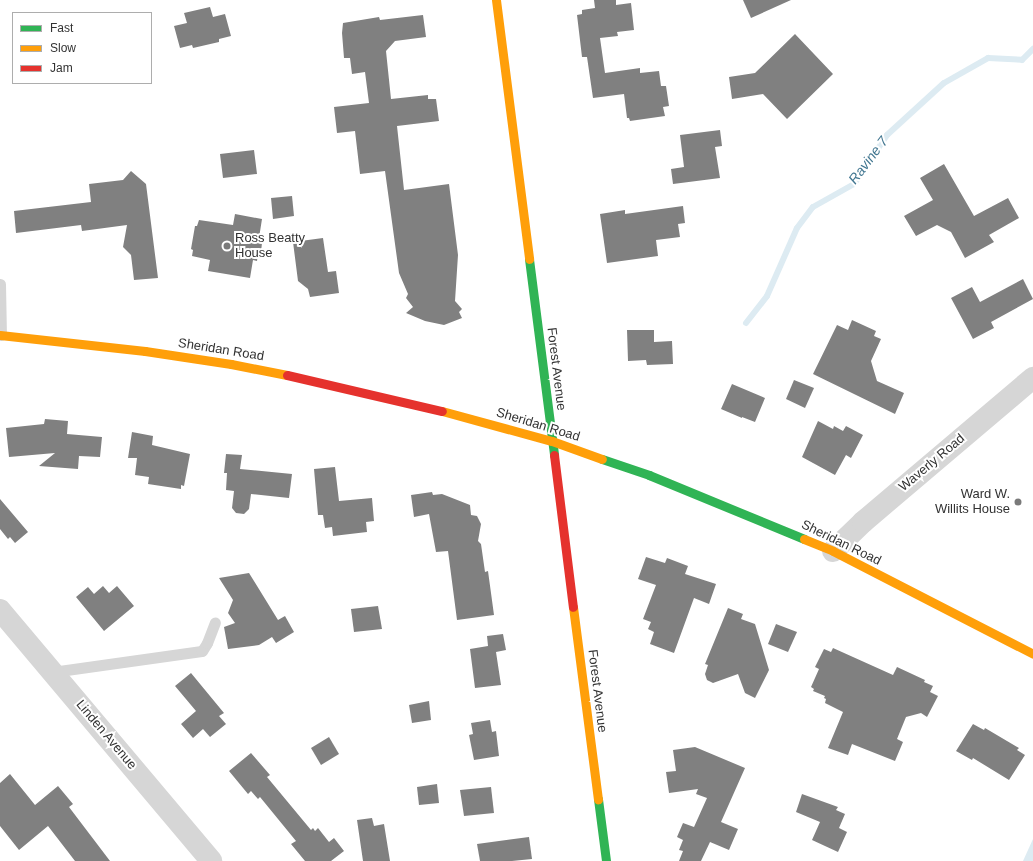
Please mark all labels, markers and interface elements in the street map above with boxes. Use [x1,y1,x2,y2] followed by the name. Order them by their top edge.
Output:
[12,12,152,84] legend
[50,21,73,35] text: Fast
[50,41,76,55] text: Slow
[50,61,73,75] text: Jam
[845,133,891,187] water label: Ravine 7
[235,231,305,262] place label: Ross Beatty House
[222,241,232,251] marker: Ross Beatty House
[543,326,569,412] street label: Forest Avenue
[177,336,265,364] street label: Sheridan Road
[494,405,582,445] street label: Sheridan Road
[896,431,968,495] street label: Waverly Road
[935,487,1010,518] place label: Ward W. Willits House
[1013,497,1023,507] marker: Ward W. Willits House
[799,517,883,569] street label: Sheridan Road
[584,648,610,734] street label: Forest Avenue
[72,697,140,773] street label: Linden Avenue

